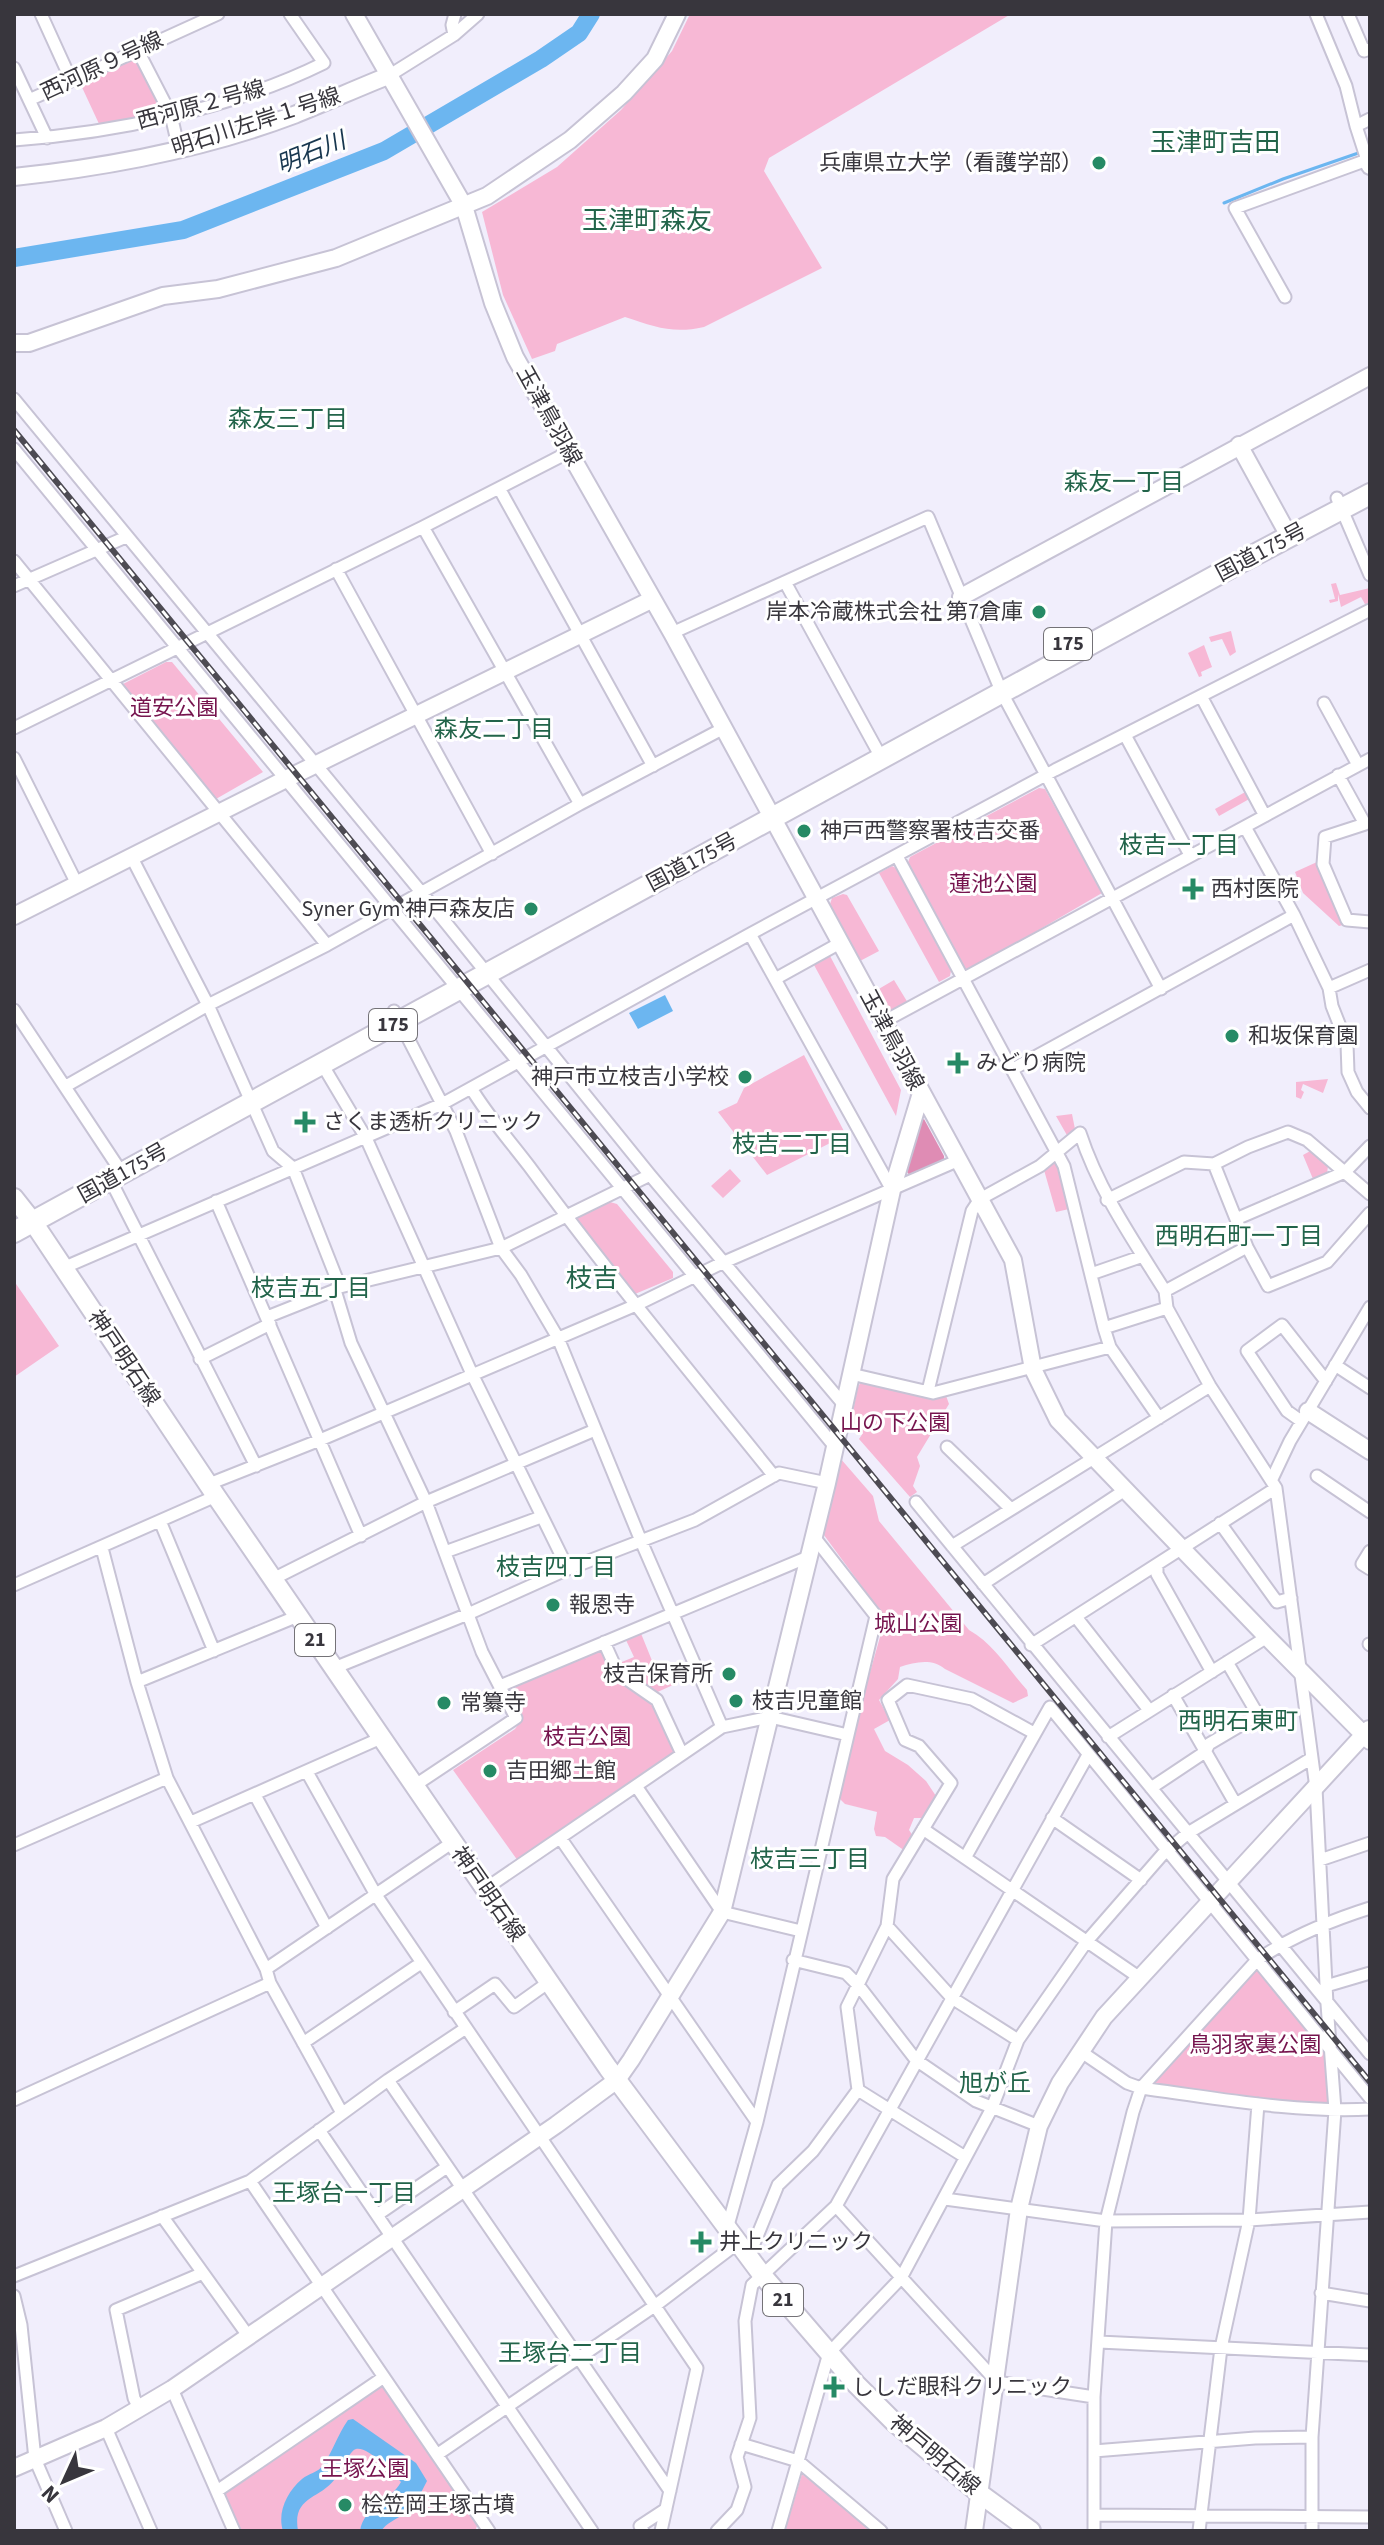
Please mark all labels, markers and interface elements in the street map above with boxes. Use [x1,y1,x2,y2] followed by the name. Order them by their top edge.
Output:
[35,24,169,108] street label: 西河原９号線
[133,72,269,138] street label: 西河原２号線
[168,82,344,162] street label: 明石川左岸１号線
[1150,124,1280,161] district label: 玉津町吉田
[272,126,350,180] water label: 明石川
[819,147,1083,179] place label: 兵庫県立大学（看護学部）
[1090,154,1108,172] marker: 兵庫県立大学（看護学部）
[582,202,712,239] district label: 玉津町森友
[508,360,590,472] street label: 玉津鳥羽線
[228,402,348,437] district label: 森友三丁目
[1064,465,1184,500] district label: 森友一丁目
[1210,515,1312,589] street label: 国道175号
[766,596,1023,628] place label: 岸本冷蔵株式会社 第7倉庫
[1030,603,1048,621] marker: 岸本冷蔵株式会社 第7倉庫
[1044,628,1092,660] road number: 175
[130,692,218,724] park label: 道安公園
[434,712,554,747] district label: 森友二丁目
[820,815,1040,847] place label: 神戸西警察署枝吉交番
[795,822,813,840] marker: 神戸西警察署枝吉交番
[641,825,743,899] street label: 国道175号
[1119,828,1239,863] district label: 枝吉一丁目
[949,868,1037,900] park label: 蓮池公園
[1211,873,1299,905] place label: 西村医院
[1182,878,1204,900] marker: 西村医院
[302,893,515,925] place label: Syner Gym 神戸森友店
[522,900,540,918] marker: Syner Gym 神戸森友店
[852,984,932,1096] street label: 玉津鳥羽線
[369,1009,417,1041] road number: 175
[1248,1020,1358,1052] place label: 和坂保育園
[1223,1027,1241,1045] marker: 和坂保育園
[976,1047,1086,1079] place label: みどり病院
[947,1052,969,1074] marker: みどり病院
[531,1061,729,1093] place label: 神戸市立枝吉小学校
[736,1068,754,1086] marker: 神戸市立枝吉小学校
[323,1106,543,1138] place label: さくま透析クリニック
[294,1111,316,1133] marker: さくま透析クリニック
[732,1127,852,1162] district label: 枝吉二丁目
[72,1135,174,1211] street label: 国道175号
[1155,1219,1323,1254] district label: 西明石町一丁目
[566,1260,618,1297] district label: 枝吉
[251,1271,371,1306] district label: 枝吉五丁目
[80,1303,168,1413] street label: 神戸明石線
[840,1407,950,1439] park label: 山の下公園
[496,1550,616,1585] district label: 枝吉四丁目
[569,1589,635,1621] place label: 報恩寺
[544,1596,562,1614] marker: 報恩寺
[874,1608,962,1640] park label: 城山公園
[295,1624,335,1656] road number: 21
[603,1658,713,1690] place label: 枝吉保育所
[720,1665,738,1683] marker: 枝吉保育所
[752,1685,862,1717] place label: 枝吉児童館
[460,1687,526,1719] place label: 常纂寺
[727,1692,745,1710] marker: 枝吉児童館
[435,1694,453,1712] marker: 常纂寺
[1178,1704,1298,1739] district label: 西明石東町
[543,1721,631,1753] park label: 枝吉公園
[506,1755,616,1787] place label: 吉田郷土館
[481,1762,499,1780] marker: 吉田郷土館
[443,1840,533,1948] street label: 神戸明石線
[750,1842,870,1877] district label: 枝吉三丁目
[1189,2029,1321,2061] park label: 鳥羽家裏公園
[959,2066,1031,2101] district label: 旭が丘
[272,2176,416,2211] district label: 王塚台一丁目
[719,2226,873,2258] place label: 井上クリニック
[690,2231,712,2253] marker: 井上クリニック
[763,2284,803,2316] road number: 21
[498,2336,642,2371] district label: 王塚台二丁目
[852,2371,1072,2403] place label: ししだ眼科クリニック
[823,2376,845,2398] marker: ししだ眼科クリニック
[883,2407,987,2503] street label: 神戸明石線
[24,2441,104,2521] north arrow
[321,2453,409,2485] park label: 王塚公園
[34,2478,67,2511] text: N
[361,2489,515,2521] place label: 桧笠岡王塚古墳
[336,2496,354,2514] marker: 桧笠岡王塚古墳

